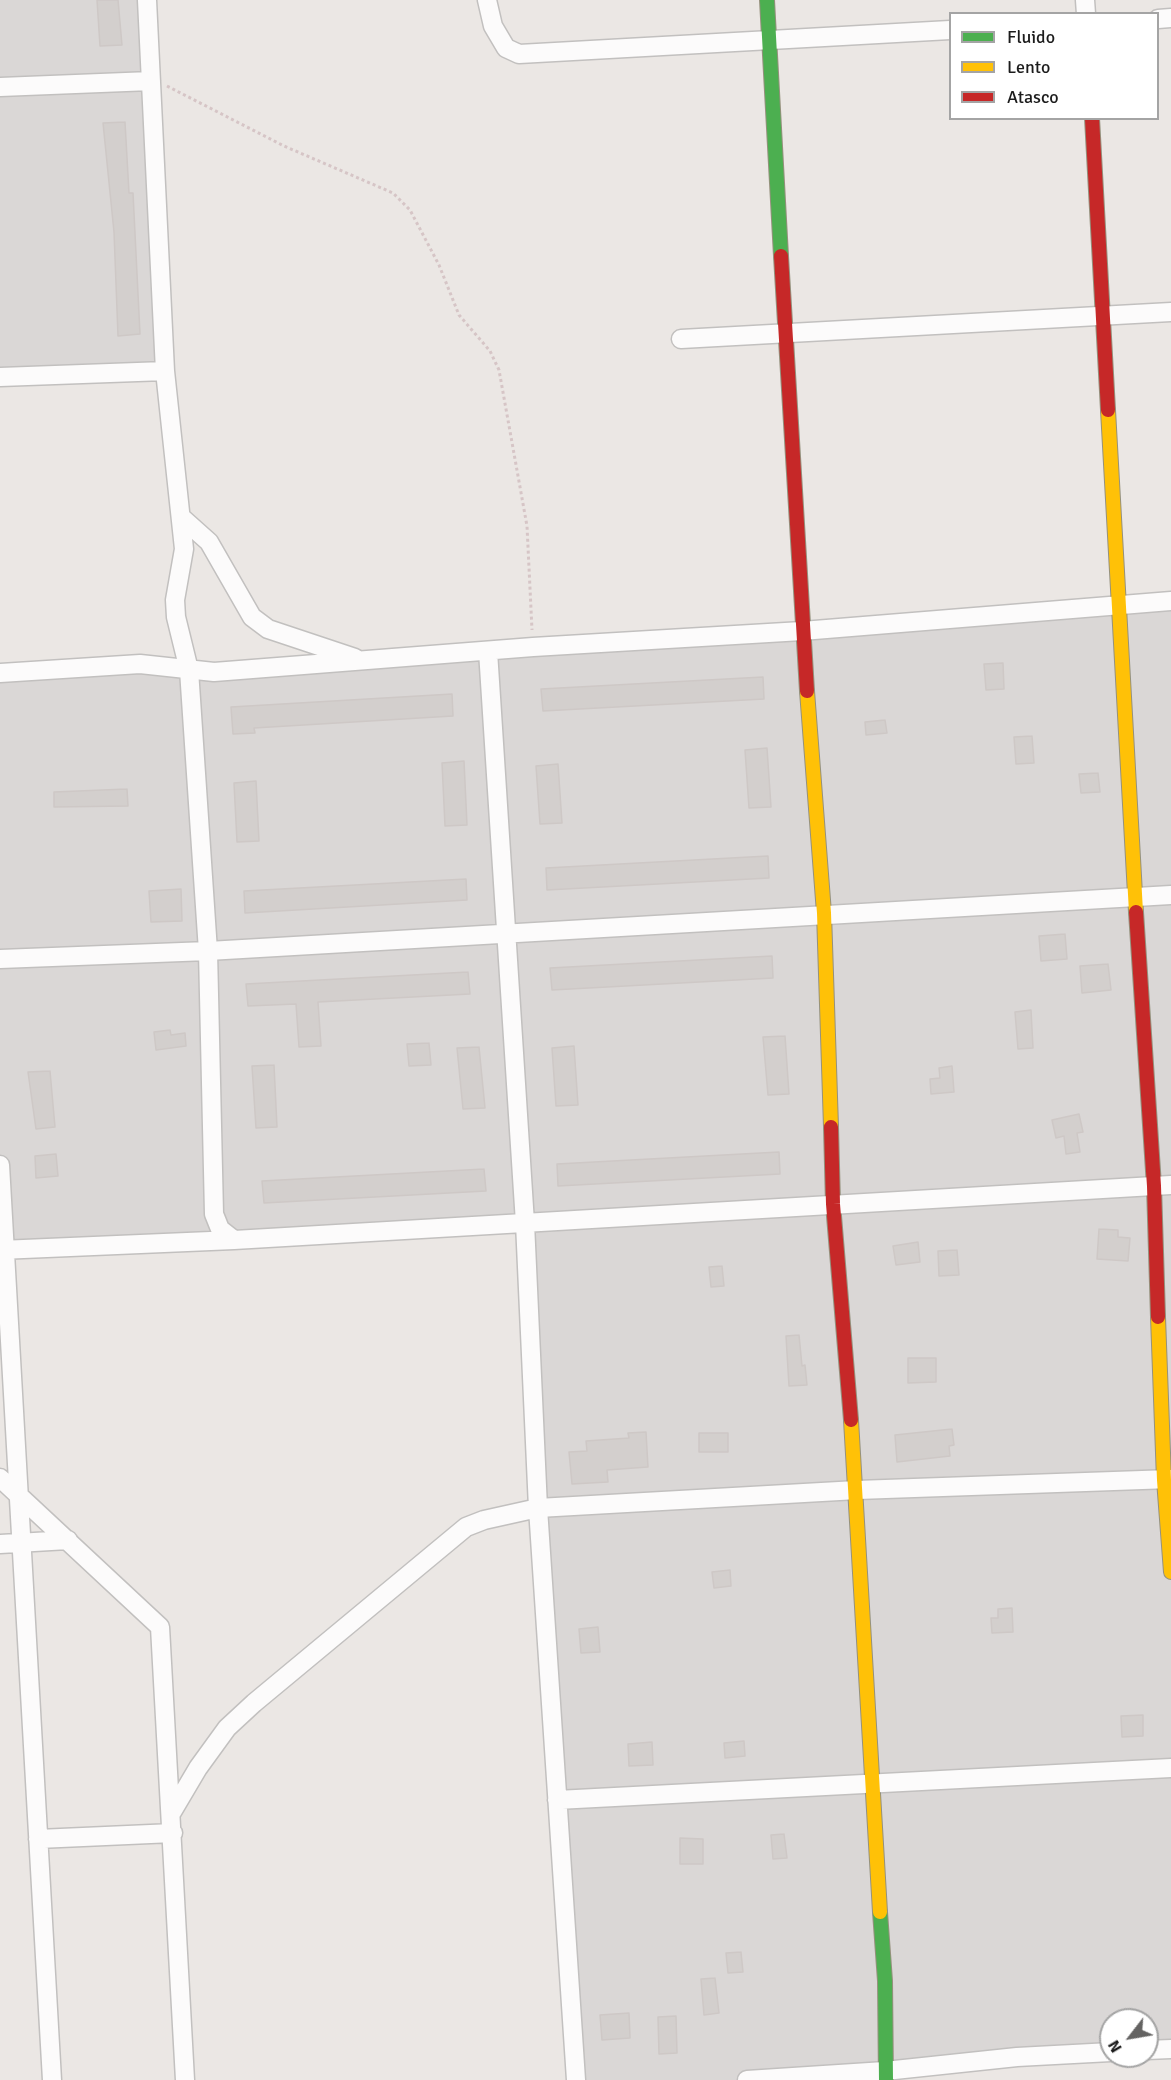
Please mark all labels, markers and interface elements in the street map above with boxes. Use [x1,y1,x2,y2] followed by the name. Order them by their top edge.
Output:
[949,12,1159,120] legend
[1007,26,1055,48] text: Fluido
[1007,56,1050,78] text: Lento
[1007,86,1059,108] text: Atasco
[1099,2008,1159,2068] north arrow
[1104,2036,1127,2056] text: N

